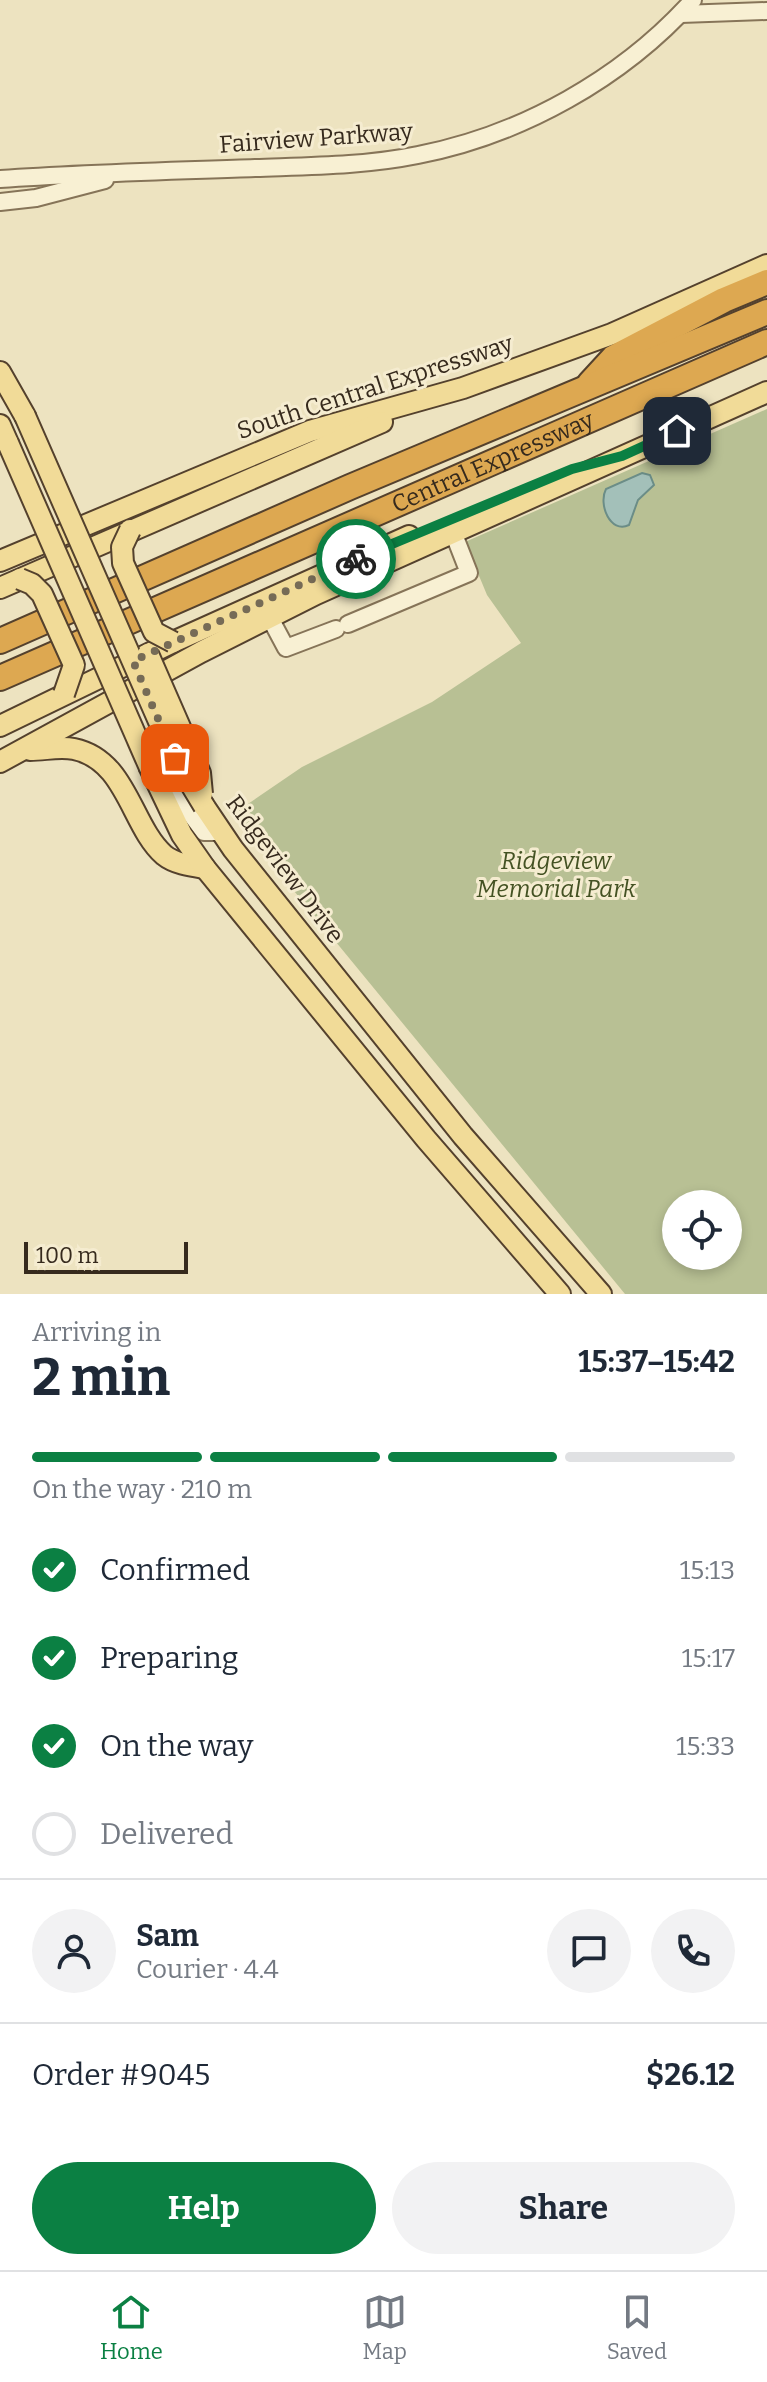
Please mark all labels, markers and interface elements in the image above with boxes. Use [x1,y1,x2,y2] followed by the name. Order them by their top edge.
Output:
[218,117,414,159] street label: Fairview Parkway
[233,329,517,445] street label: South Central Expressway
[643,397,711,465] pin
[387,406,598,519] street label: Central Expressway
[655,409,699,453] icon: home
[316,519,396,599] courier
[334,537,378,581] icon: bike
[141,724,209,792] pin
[153,736,197,780] icon: bag
[220,789,350,949] street label: Ridgeview Drive
[476,847,637,903] park label: Ridgeview Memorial Park
[662,1190,742,1270] map controls
[662,1190,742,1270] button: locate
[24,1238,188,1274] scale bar
[36,1242,99,1269] text: 100 m
[32,1317,161,1348] text: Arriving in
[578,1344,735,1380] text: 15:37–15:42
[32,1346,170,1409] text: 2 min
[32,1474,252,1505] text: On the way · 210 m
[32,1548,76,1592] icon: check
[100,1552,250,1588] text: Confirmed
[680,1555,735,1586] text: 15:13
[32,1636,76,1680] icon: check
[100,1640,238,1676] text: Preparing
[682,1643,735,1674] text: 15:17
[32,1724,76,1768] icon: check
[100,1728,253,1764] text: On the way
[676,1731,735,1762] text: 15:33
[100,1816,233,1852] text: Delivered
[32,1909,116,1993] button: person
[547,1909,631,1993] button: chat
[651,1909,735,1993] button: phone
[136,1918,199,1954] text: Sam
[136,1954,279,1985] text: Courier · 4.4
[32,2057,210,2093] text: Order #9045
[646,2057,735,2093] text: $26.12
[32,2162,376,2254] button: Help
[392,2162,735,2254] button: Share
[100,2290,163,2365] tab: Home
[363,2290,407,2365] tab: Map
[607,2290,667,2365] tab: Saved

